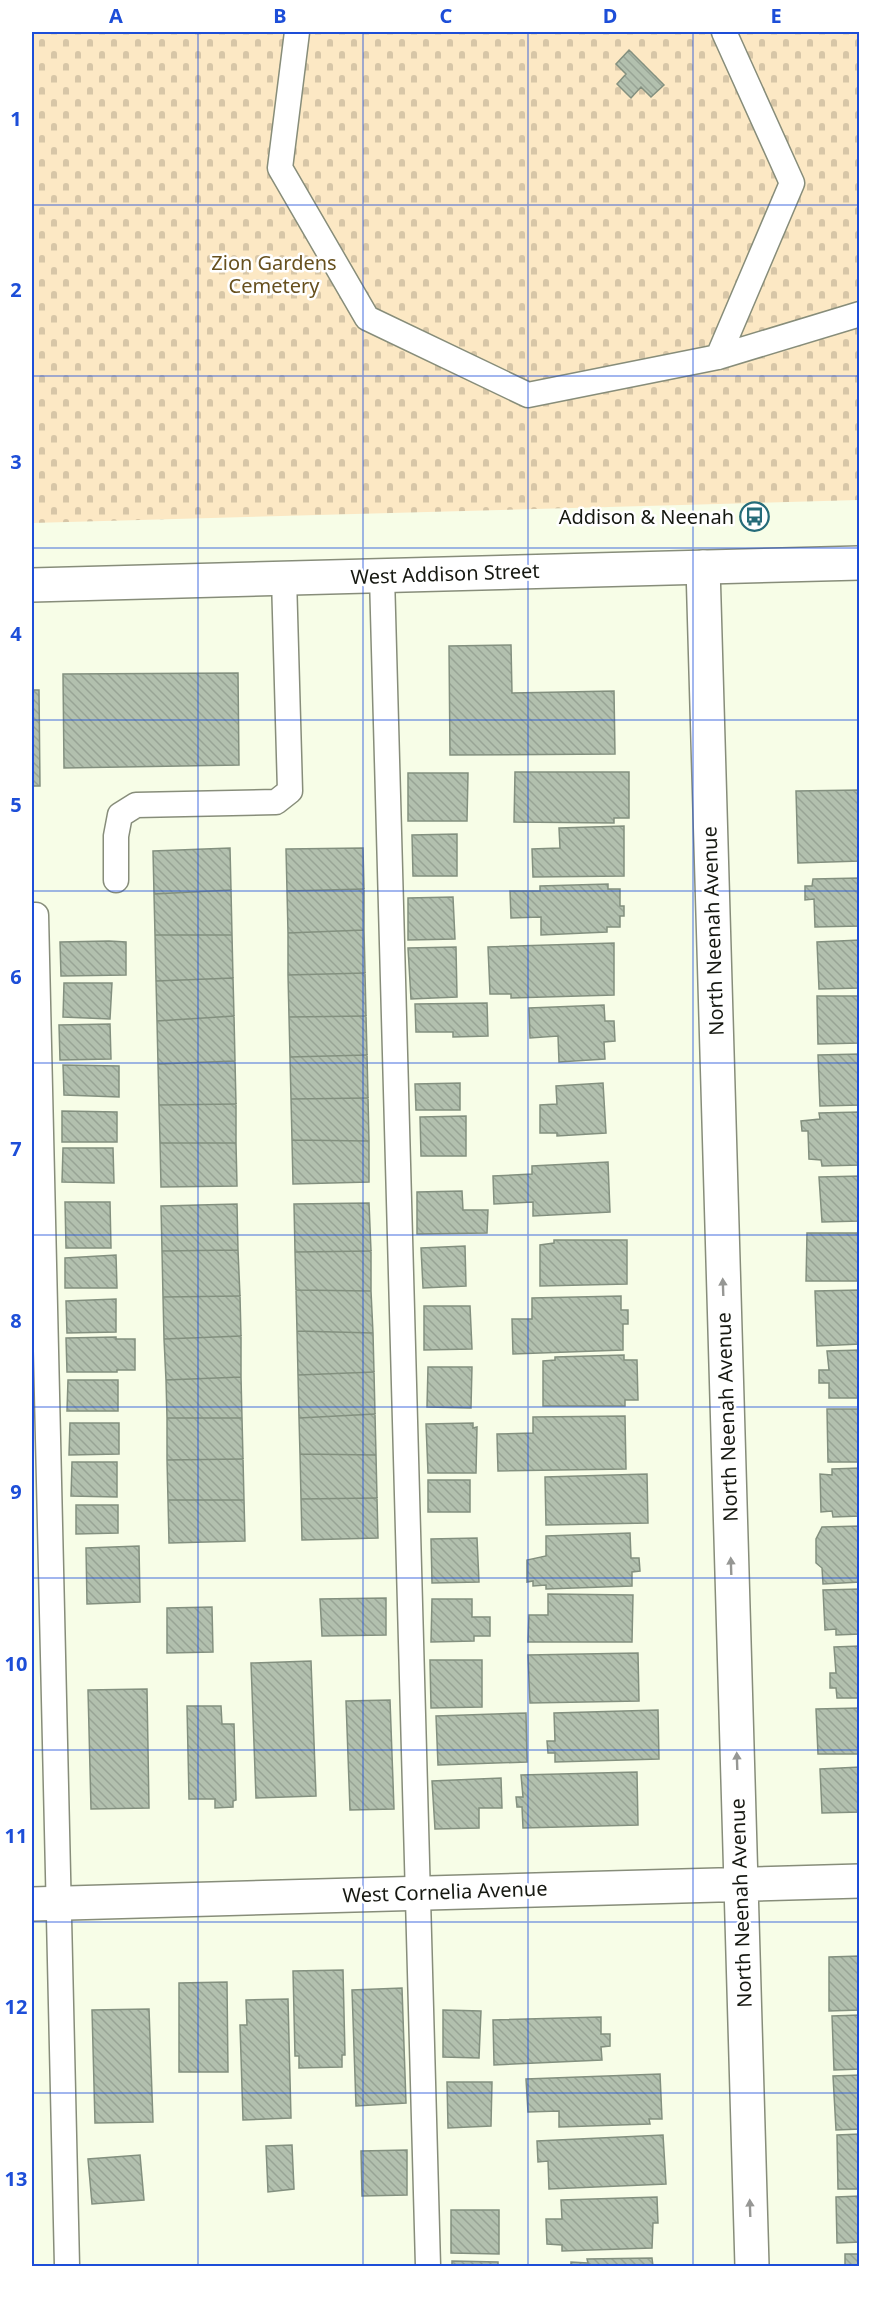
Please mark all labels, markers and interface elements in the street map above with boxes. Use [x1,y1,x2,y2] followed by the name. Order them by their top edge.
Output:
[109,2,123,29] text: A
[273,2,287,29] text: B
[440,2,453,29] text: C
[603,2,617,29] text: D
[770,2,782,29] text: E
[10,105,22,132] text: 1
[211,249,337,299] park label: Zion Gardens Cemetery
[10,276,22,303] text: 2
[10,448,22,475] text: 3
[739,501,771,533] bus stop icon: Addison & Neenah
[559,503,734,530] place label: Addison & Neenah
[350,557,540,590] street label: West Addison Street
[10,620,22,647] text: 4
[10,791,22,818] text: 5
[695,826,730,1036] street label: North Neenah Avenue
[10,963,22,990] text: 6
[10,1135,22,1162] text: 7
[719,1278,728,1297] one-way arrow
[10,1307,22,1334] text: 8
[709,1312,744,1522] street label: North Neenah Avenue
[10,1478,22,1505] text: 9
[727,1557,736,1576] one-way arrow
[5,1650,27,1677] text: 10
[732,1752,742,1771] one-way arrow
[723,1798,758,2008] street label: North Neenah Avenue
[5,1822,27,1849] text: 11
[342,1874,548,1909] street label: West Cornelia Avenue
[5,1993,27,2020] text: 12
[5,2165,27,2192] text: 13
[745,2199,755,2218] one-way arrow

